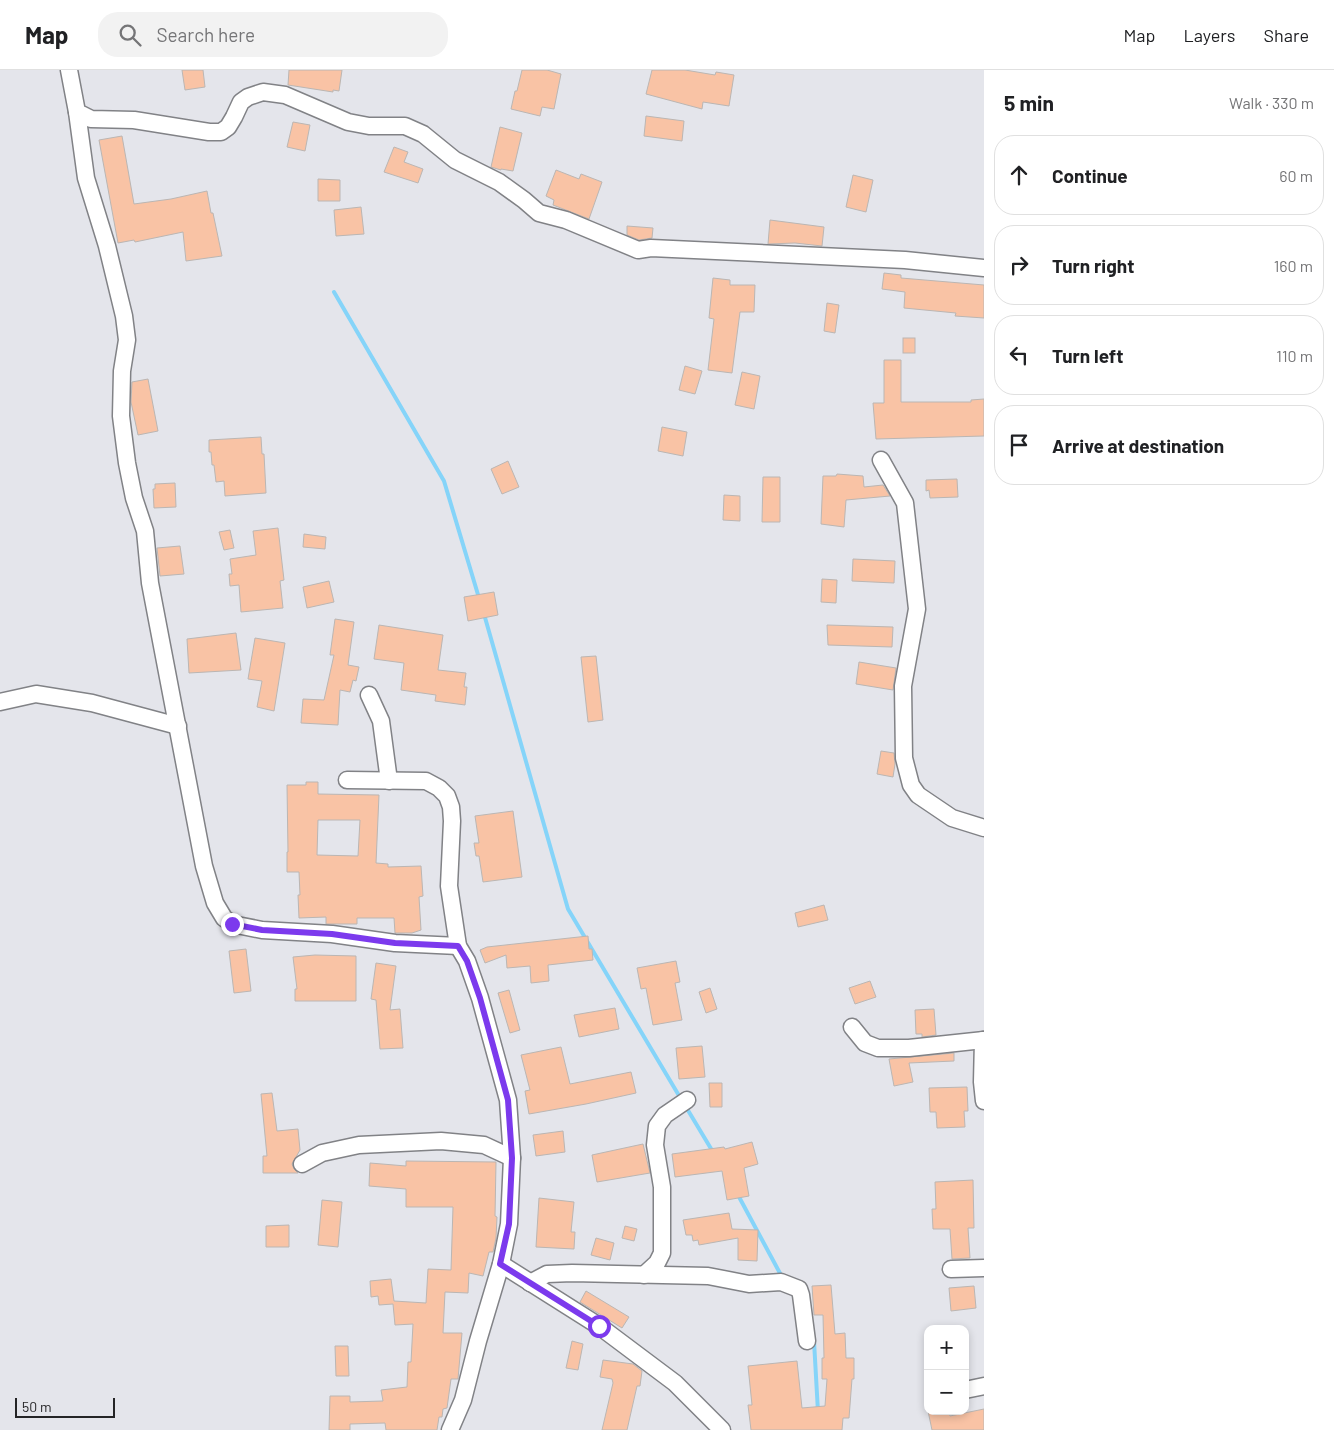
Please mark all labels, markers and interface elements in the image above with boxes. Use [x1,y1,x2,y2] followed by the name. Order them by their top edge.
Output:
[98,12,448,57] search box
[25,20,68,49] text: Map
[116,21,144,49] icon: search
[156,23,255,46] text: Search here
[1123,24,1155,46] text: Map
[1183,24,1236,46] text: Layers
[1264,24,1309,46] text: Share
[1004,90,1054,115] text: 5 min
[1229,93,1314,112] text: Walk · 330 m
[1005,161,1033,189] icon: ahead
[1052,164,1128,187] text: Continue
[1279,166,1313,185] text: 60 m
[1005,251,1033,279] icon: right
[1052,254,1134,277] text: Turn right
[1274,256,1313,275] text: 160 m
[1005,341,1033,369] icon: left
[1052,344,1123,367] text: Turn left
[1276,346,1313,365] text: 110 m
[1005,431,1033,459] icon: arrive
[1052,434,1224,457] text: Arrive at destination
[221,913,244,936] route end
[588,1315,611,1338] route start
[924,1325,969,1415] map controls
[924,1325,969,1370] button: +
[924,1370,969,1415] button: −
[15,1395,115,1418] scale bar
[22,1398,51,1415] text: 50 m

